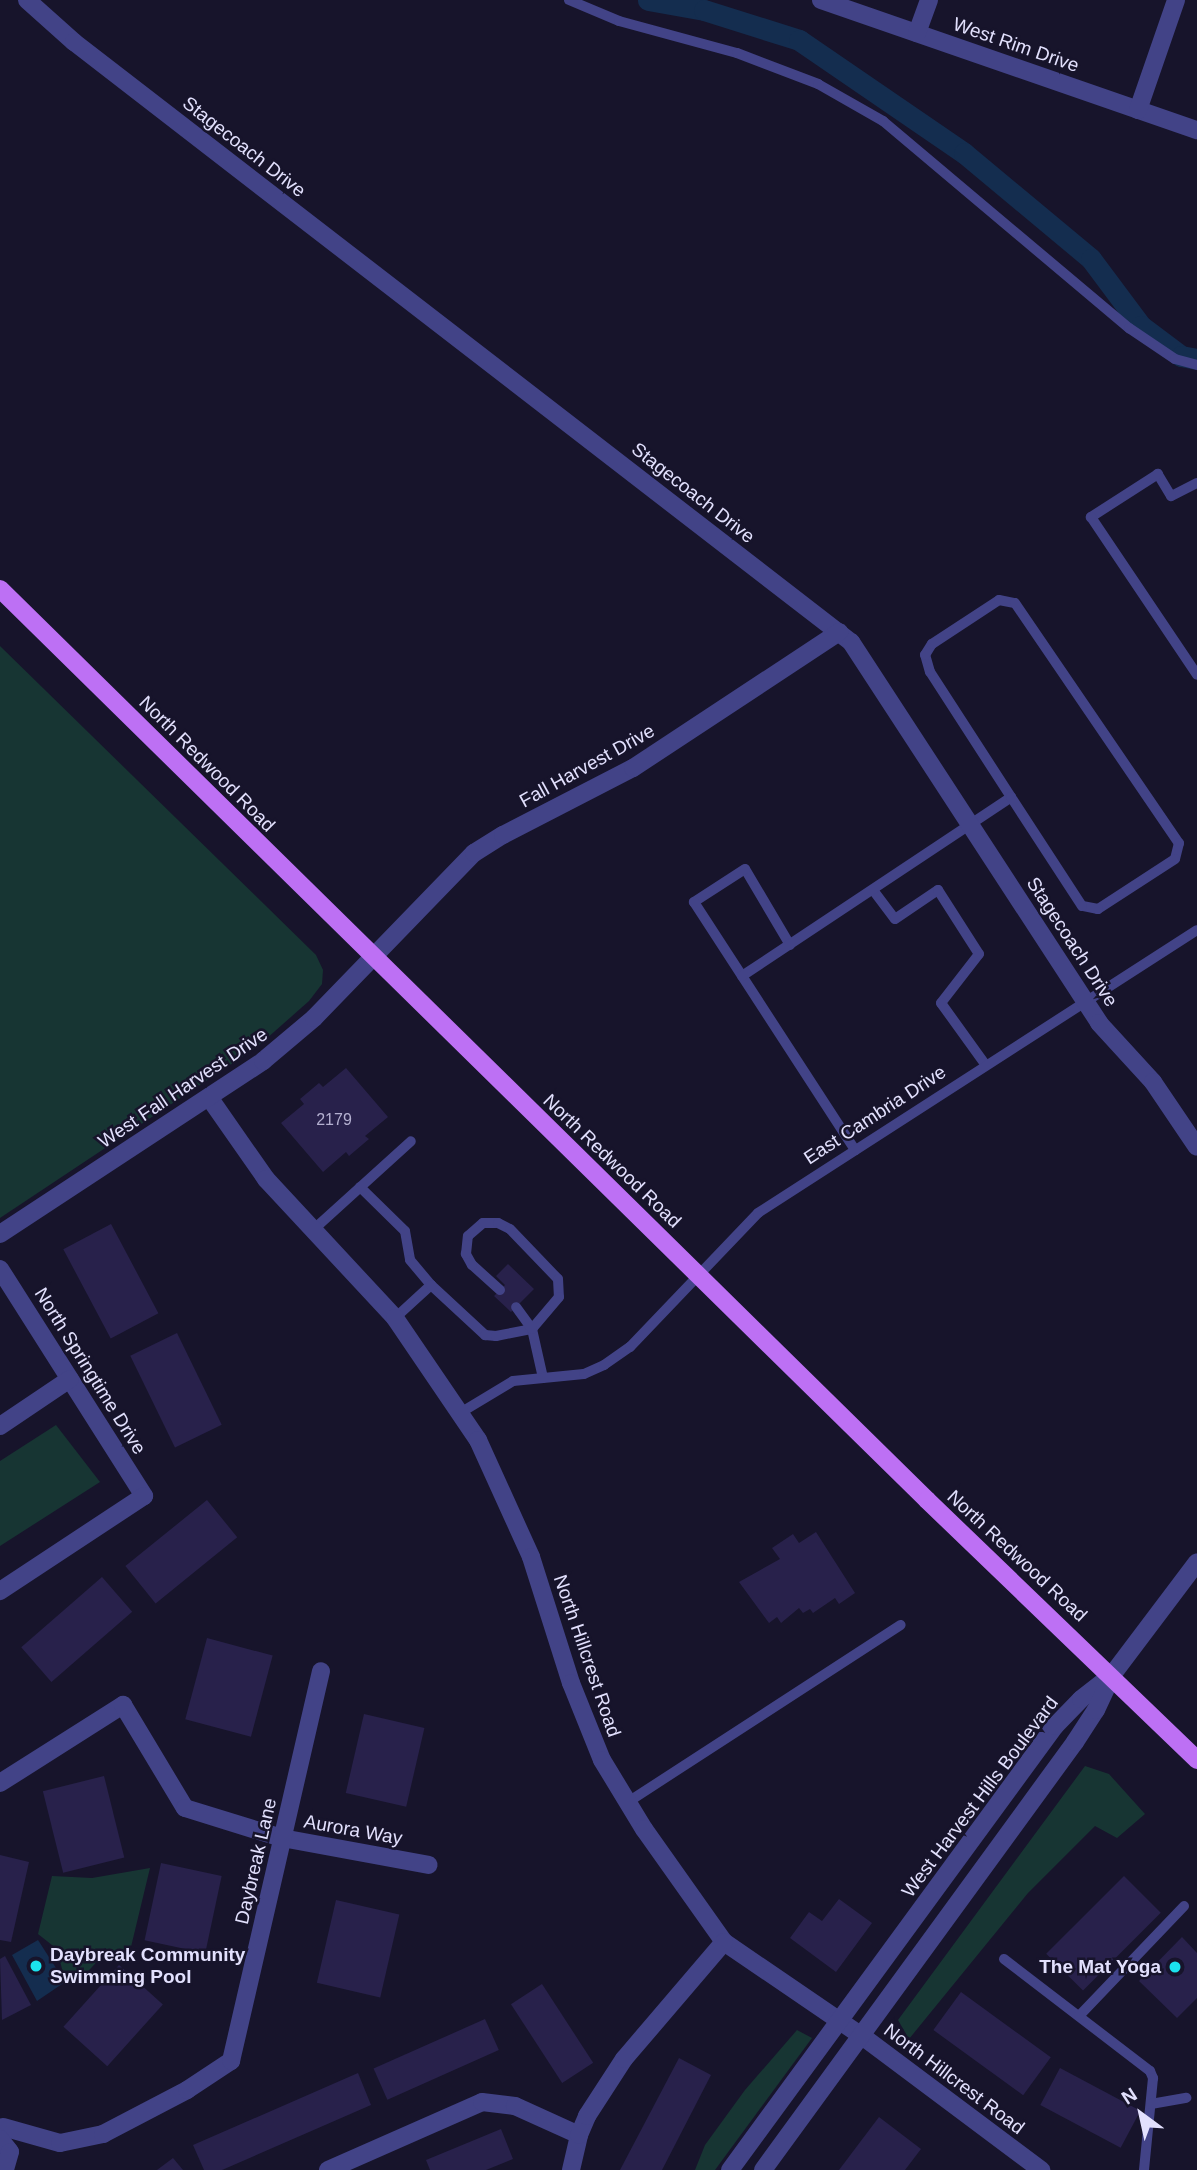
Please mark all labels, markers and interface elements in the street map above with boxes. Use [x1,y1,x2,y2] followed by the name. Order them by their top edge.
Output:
[950,13,1082,77] street label: West Rim Drive
[178,92,310,202] street label: Stagecoach Drive
[627,438,759,548] street label: Stagecoach Drive
[134,691,280,837] street label: North Redwood Road
[515,719,659,813] street label: Fall Harvest Drive
[1022,873,1122,1011] street label: Stagecoach Drive
[94,1023,272,1153] street label: West Fall Harvest Drive
[800,1061,950,1169] street label: East Cambria Drive
[538,1089,686,1233] street label: North Redwood Road
[316,1110,352,1130] house number: 2179
[29,1283,151,1459] street label: North Springtime Drive
[942,1485,1092,1627] street label: North Redwood Road
[549,1572,625,1740] street label: North Hillcrest Road
[897,1692,1063,1902] street label: West Harvest Hills Boulevard
[230,1796,282,1926] street label: Daybreak Lane
[302,1810,404,1850] street label: Aurora Way
[50,1944,245,1988] place label: Daybreak Community Swimming Pool
[1039,1956,1161,1978] place label: The Mat Yoga
[28,1958,44,1974] marker: Daybreak Community Swimming Pool
[1167,1959,1183,1975] marker: The Mat Yoga
[879,2019,1029,2139] street label: North Hillcrest Road
[1106,2079,1176,2149] north arrow
[1118,2083,1141,2109] text: N

